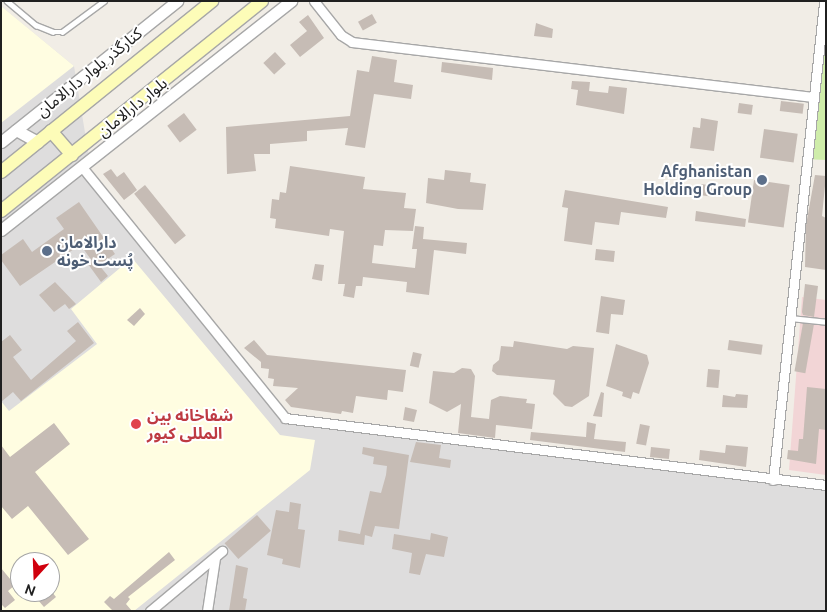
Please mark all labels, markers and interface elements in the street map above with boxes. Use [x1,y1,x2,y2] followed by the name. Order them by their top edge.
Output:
[32,23,146,121] street label: کنارگذر بلوار دارالامان
[93,73,171,141] street label: بلوار دارالامان
[643,161,752,199] place label: Afghanistan Holding Group
[756,174,768,186] marker: Afghanistan Holding Group
[57,232,134,270] place label: دارالامان پُست خونه
[41,245,53,257] marker: دارالامان پُست خونه
[147,405,233,443] place label: شفاخانه بین المللی کیور
[129,417,143,431] marker: شفاخانه بین المللی کیور
[10,552,60,602] north arrow
[23,581,38,599] text: N

